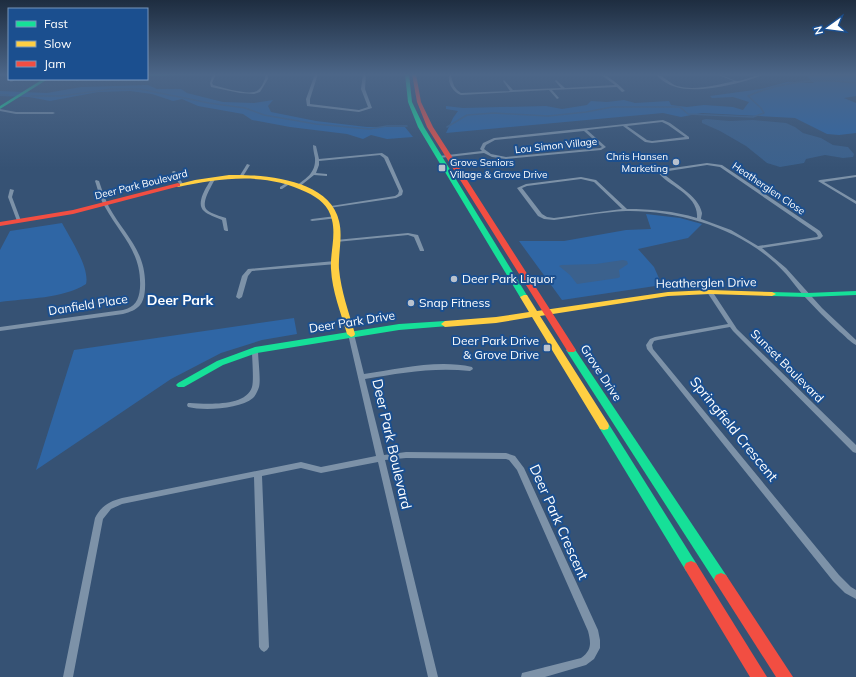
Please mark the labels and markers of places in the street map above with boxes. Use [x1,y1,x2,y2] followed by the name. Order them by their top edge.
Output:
[606,150,668,175] place label: Chris Hansen Marketing
[450,156,547,181] place label: Grove Seniors Village & Grove Drive
[671,157,681,167] marker: Chris Hansen Marketing
[437,163,447,173] marker: Grove Seniors Village & Grove Drive
[462,271,555,286] place label: Deer Park Liquor
[449,274,459,284] marker: Deer Park Liquor
[419,295,490,310] place label: Snap Fitness
[406,298,416,308] marker: Snap Fitness
[452,333,539,362] place label: Deer Park Drive & Grove Drive
[542,343,552,353] marker: Deer Park Drive & Grove Drive

